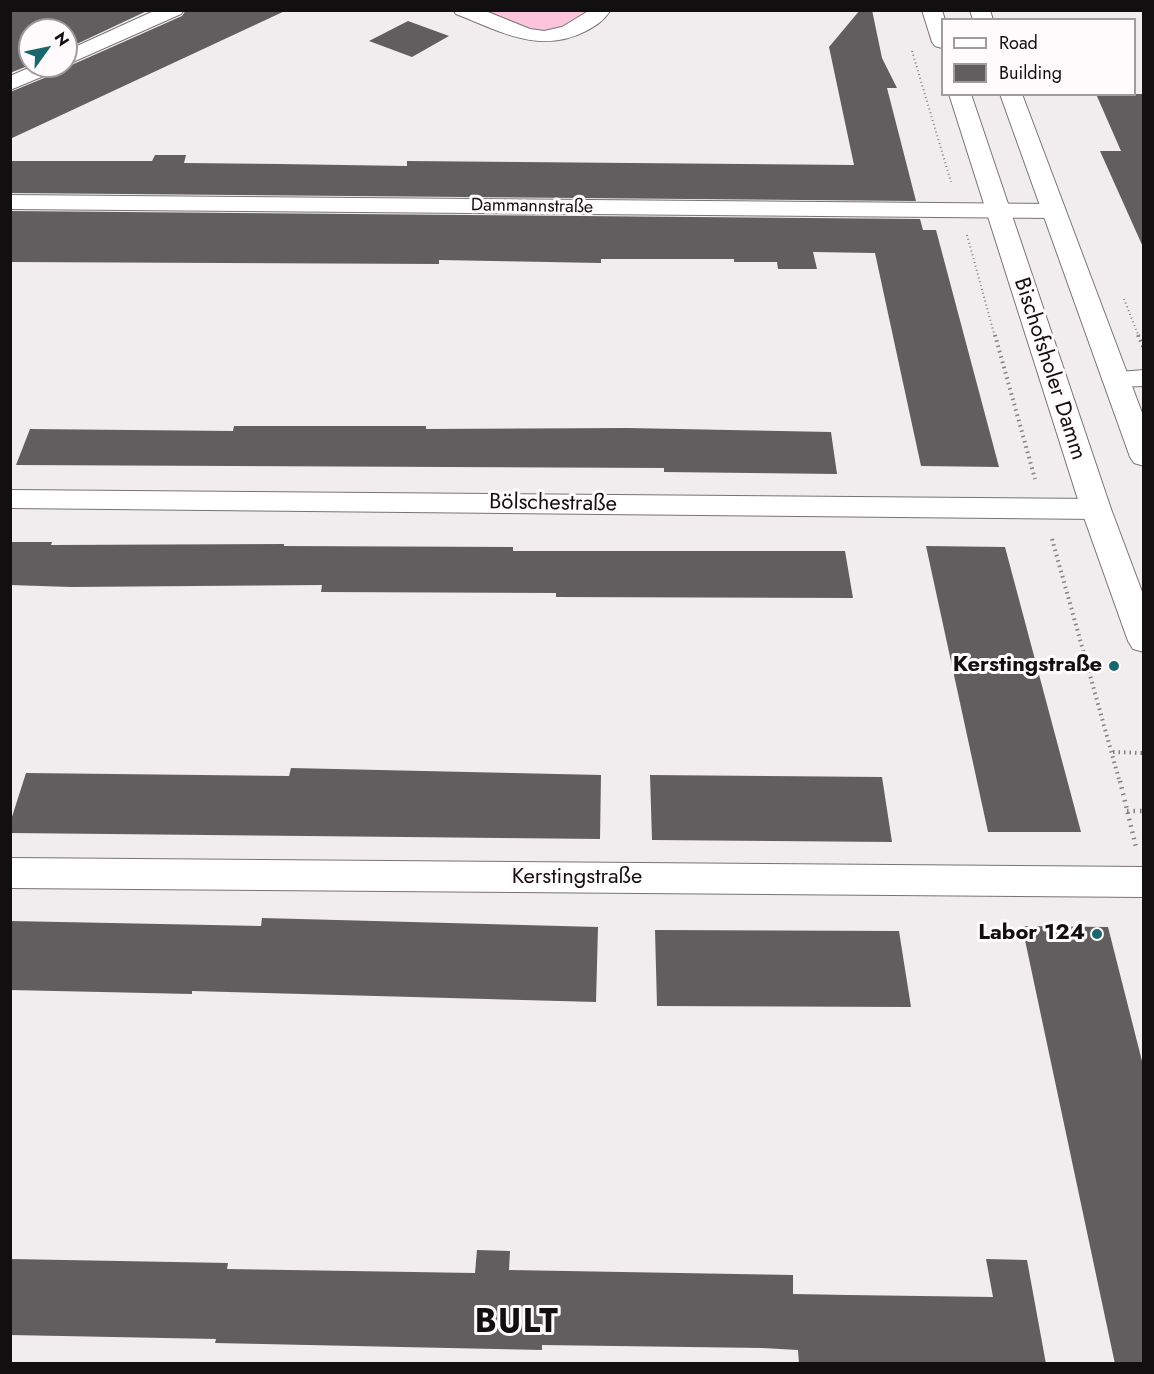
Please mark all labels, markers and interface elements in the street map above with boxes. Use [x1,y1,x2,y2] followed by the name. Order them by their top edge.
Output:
[18,18,78,78] north arrow
[941,18,1136,96] legend
[49,27,75,51] text: N
[999,30,1038,56] text: Road
[999,60,1062,86] text: Building
[471,195,593,219] street label: Dammannstraße
[1007,275,1091,463] street label: Bischofsholer Damm
[489,490,617,518] street label: Bölschestraße
[953,653,1102,679] place label: Kerstingstraße
[1107,659,1121,673] marker: Kerstingstraße
[512,865,642,891] street label: Kerstingstraße
[978,921,1085,947] place label: Labor 124
[1090,927,1104,941] marker: Labor 124
[475,1304,559,1344] district label: BULT

